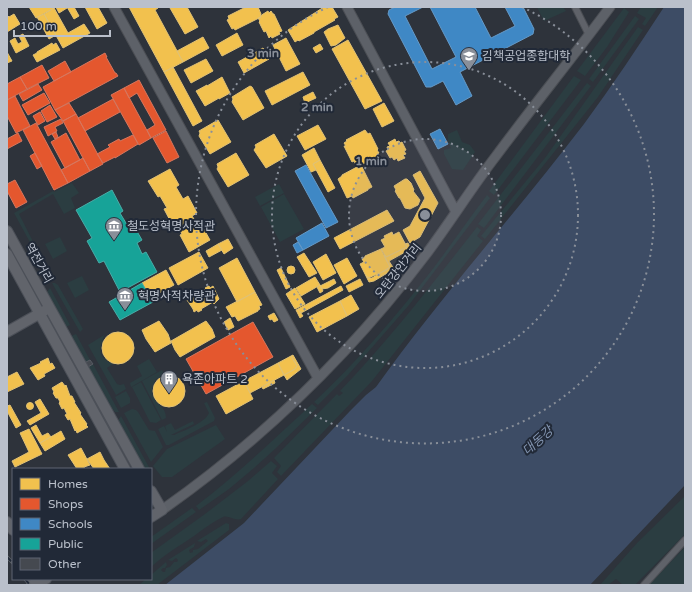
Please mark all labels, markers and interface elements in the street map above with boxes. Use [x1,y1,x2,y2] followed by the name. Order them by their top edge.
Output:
[14,12,110,38] scale bar
[20,19,57,33] text: 100 m
[247,46,279,60] text: 3 min
[459,46,479,71] school or university icon: 김책공업종합대학
[482,49,570,63] place label: 김책공업종합대학
[301,100,333,114] text: 2 min
[355,154,387,168] text: 1 min
[418,208,432,222] centre of rings
[104,216,124,241] museum icon: 철도성혁명사적관
[127,219,215,233] place label: 철도성혁명사적관
[22,240,56,286] street label: 역전거리
[372,241,424,301] street label: 오탄강안거리
[115,286,135,311] museum icon: 혁명사적차량관
[138,289,215,303] place label: 혁명사적차량관
[159,369,179,394] building icon: 욕존아파트 2
[182,372,248,386] place label: 욕존아파트 2
[519,422,558,459] water label: 대동강
[12,468,152,580] legend
[48,477,88,491] text: Homes
[48,497,83,511] text: Shops
[48,517,93,531] text: Schools
[48,537,83,551] text: Public
[48,557,81,571] text: Other

